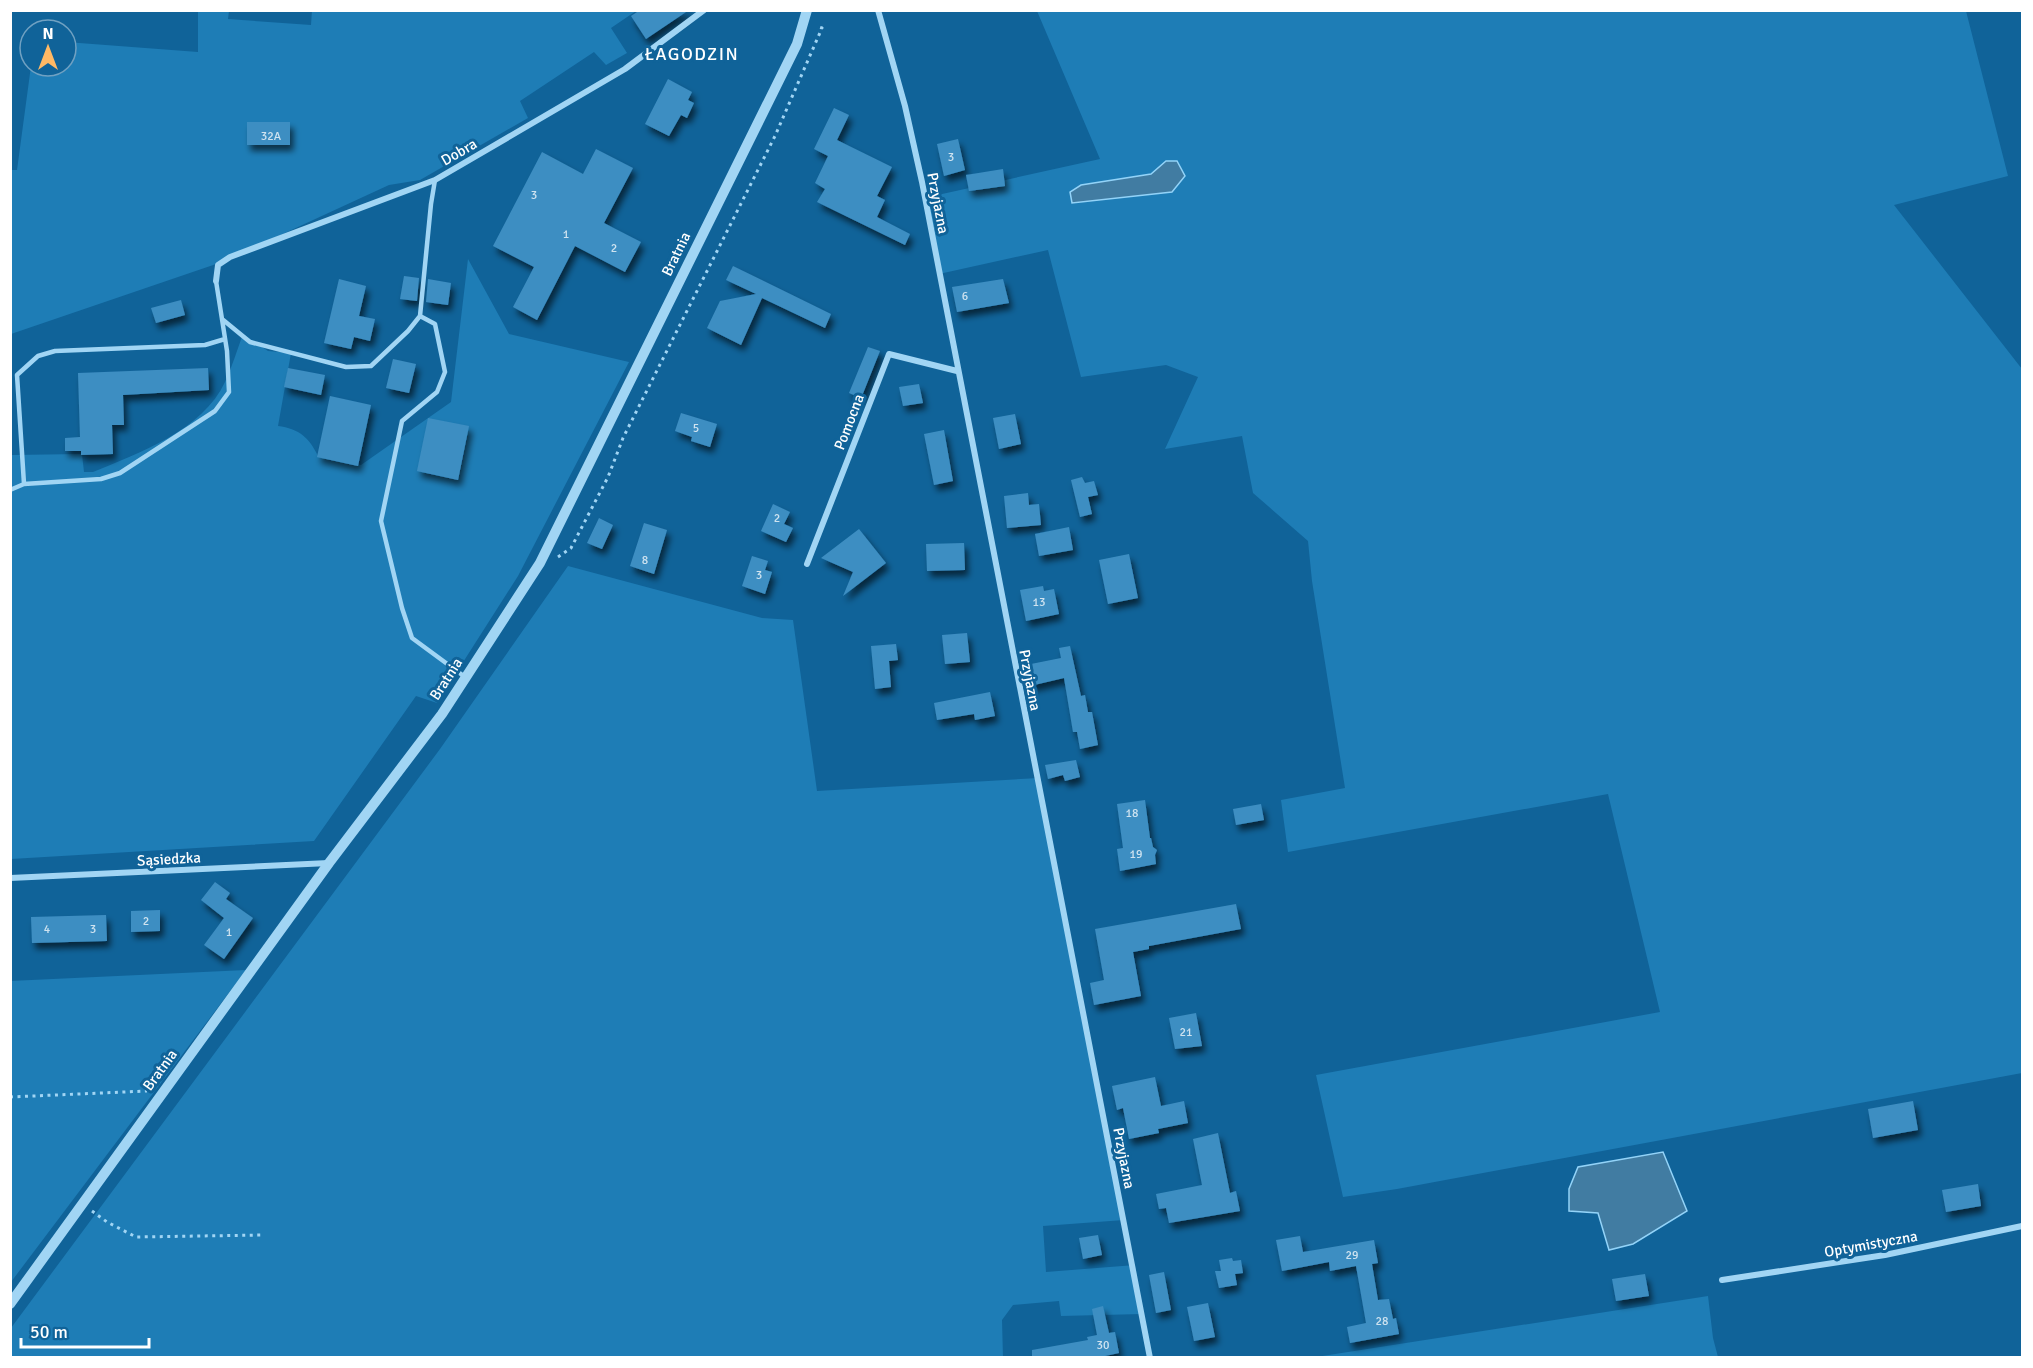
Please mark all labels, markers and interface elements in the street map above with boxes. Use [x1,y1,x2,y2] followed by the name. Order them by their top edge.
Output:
[18,18,78,78] north arrow
[42,24,54,44] text: N
[645,43,739,65] district label: ŁAGODZIN
[261,129,282,144] house number: 32A
[438,135,480,169] street label: Dobra
[948,150,954,165] house number: 3
[923,171,953,235] street label: Przyjazna
[531,188,537,203] house number: 3
[563,227,569,242] house number: 1
[658,229,694,279] street label: Bratnia
[611,241,617,256] house number: 2
[962,289,968,304] house number: 6
[830,391,868,453] street label: Pomocna
[693,421,699,436] house number: 5
[774,511,780,526] house number: 2
[642,553,648,568] house number: 8
[756,568,762,583] house number: 3
[1033,595,1045,610] house number: 13
[1015,648,1045,712] street label: Przyjazna
[426,654,466,704] street label: Bratnia
[1126,806,1138,821] house number: 18
[1130,847,1142,862] house number: 19
[137,848,201,870] street label: Sąsiedzka
[143,914,149,929] house number: 2
[44,922,51,937] house number: 4
[90,922,96,937] house number: 3
[226,925,232,940] house number: 1
[1180,1025,1192,1040] house number: 21
[139,1046,181,1094] street label: Bratnia
[1109,1126,1139,1190] street label: Przyjazna
[1823,1227,1919,1261] street label: Optymistyczna
[1346,1248,1358,1263] house number: 29
[21,1311,148,1349] scale bar
[1376,1314,1388,1329] house number: 28
[30,1321,68,1343] text: 50 m
[1097,1338,1109,1353] house number: 30

